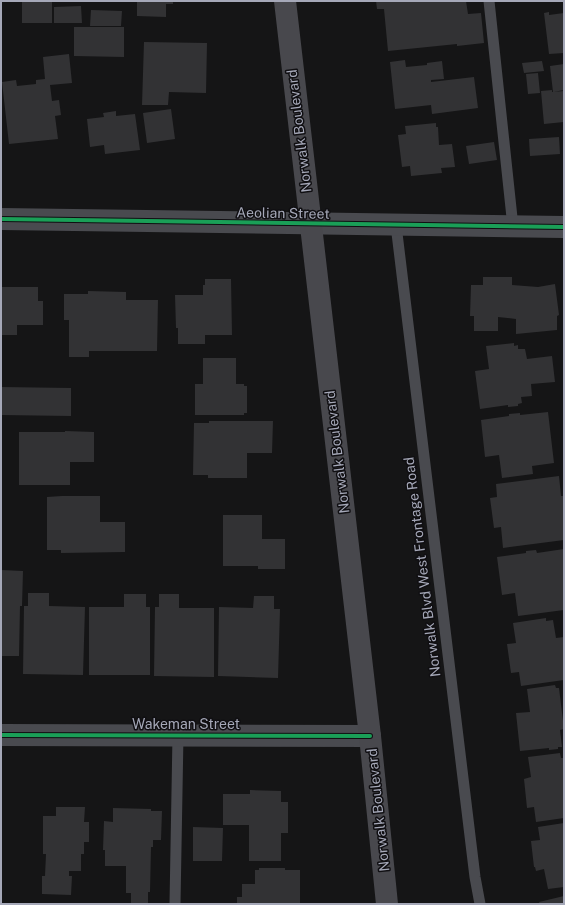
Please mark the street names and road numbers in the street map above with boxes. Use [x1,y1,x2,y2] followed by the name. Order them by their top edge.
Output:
[284,69,314,193] street label: Norwalk Boulevard
[236,204,330,222] street label: Aeolian Street
[322,390,352,514] street label: Norwalk Boulevard
[401,456,443,678] street label: Norwalk Blvd West Frontage Road
[132,716,240,732] street label: Wakeman Street
[364,748,392,872] street label: Norwalk Boulevard

